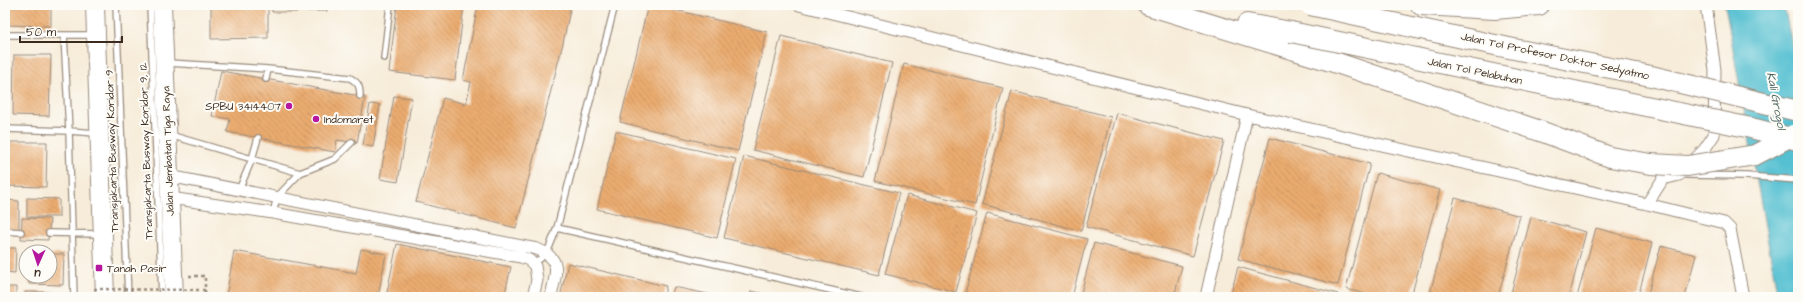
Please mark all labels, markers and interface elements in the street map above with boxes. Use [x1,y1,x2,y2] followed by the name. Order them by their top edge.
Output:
[20,18,122,44] scale bar
[26,24,57,41] text: 50 m
[1459,29,1651,84] street label: Jalan Tol Profesor Doktor Sedyatmo
[1426,54,1524,88] street label: Jalan Tol Pelabuhan
[135,62,158,240] street label: Transjakarta Busway Koridor 9, 12
[102,69,123,233] street label: Transjakarta Busway Koridor 9
[1761,71,1790,134] water label: Kali Grogol
[158,85,179,216] street label: Jalan Jembatan Tiga Raya
[205,99,281,114] place label: SPBU 3414407
[284,101,294,111] marker: SPBU 3414407
[324,112,374,127] place label: Indomaret
[311,114,321,124] marker: Indomaret
[18,244,58,284] north arrow
[107,261,166,276] place label: Tanah Pasir
[94,263,104,273] marker: Tanah Pasir
[34,266,42,281] text: U

